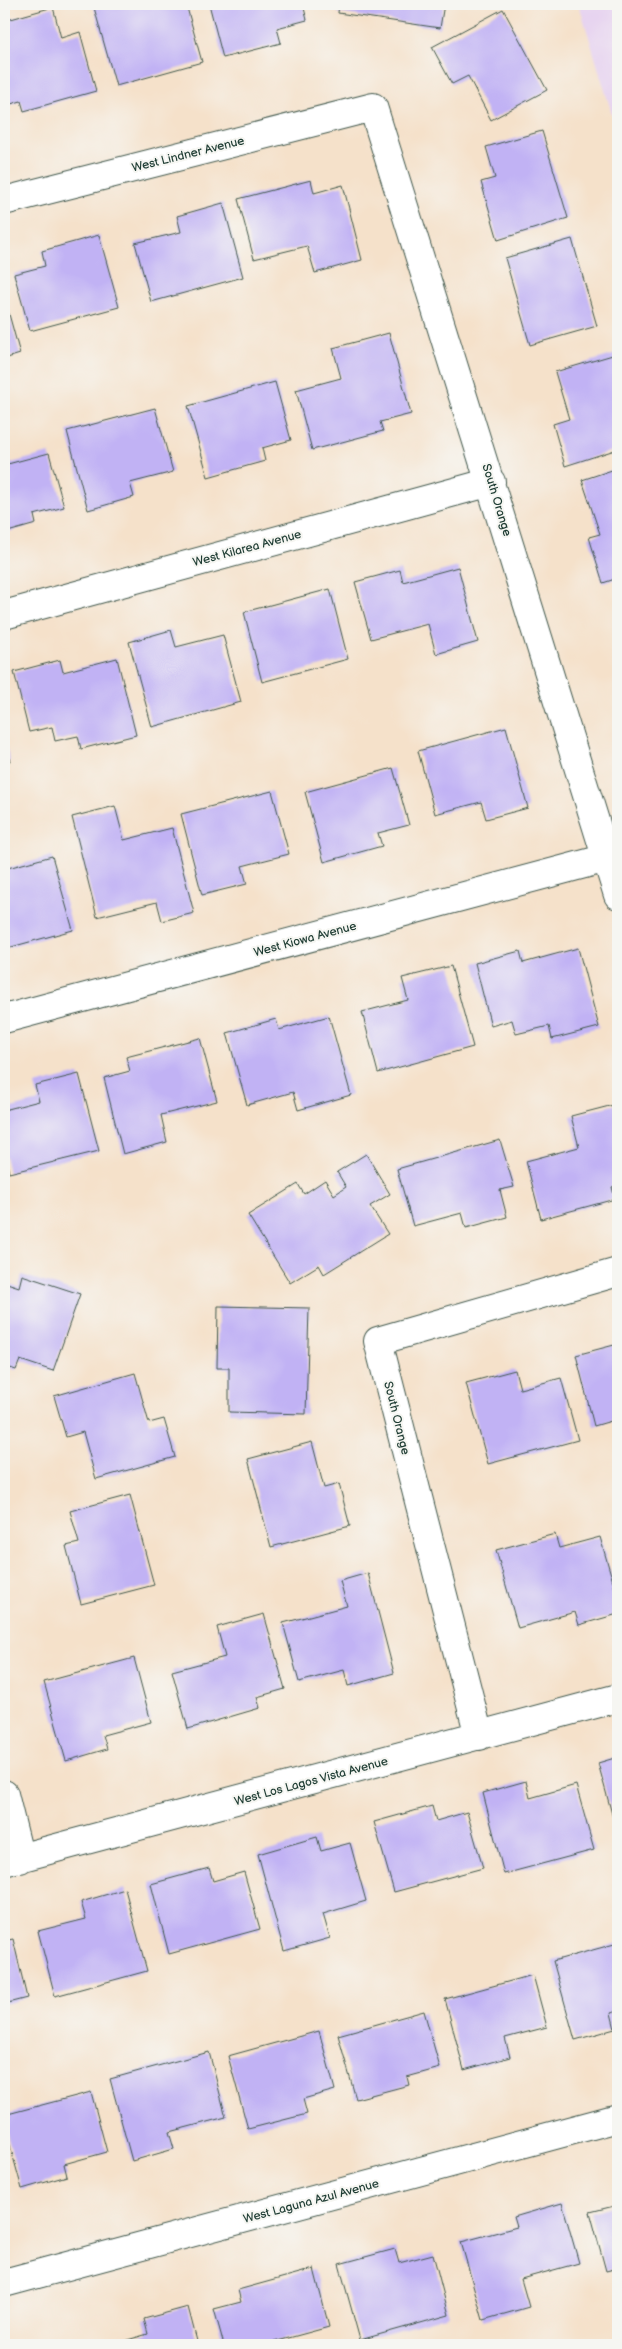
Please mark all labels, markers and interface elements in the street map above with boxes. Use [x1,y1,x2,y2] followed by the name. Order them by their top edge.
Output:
[130,133,246,176] street label: West Lindner Avenue
[478,462,515,538] street label: South Orange
[191,527,303,570] street label: West Kilarea Avenue
[252,919,358,960] street label: West Kiowa Avenue
[380,1380,413,1456] street label: South Orange
[233,1754,390,1809] street label: West Los Lagos Vista Avenue
[242,2176,381,2227] street label: West Laguna Azul Avenue

